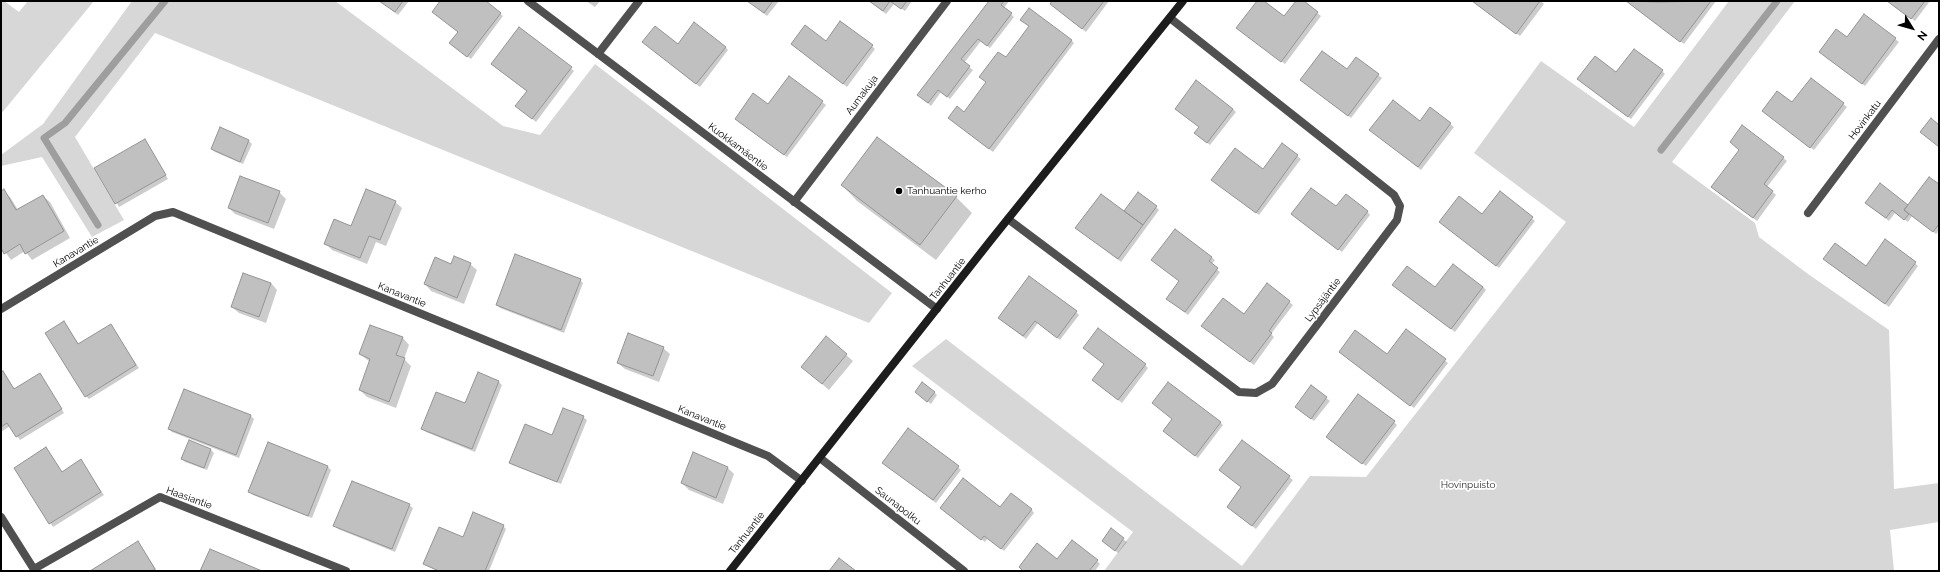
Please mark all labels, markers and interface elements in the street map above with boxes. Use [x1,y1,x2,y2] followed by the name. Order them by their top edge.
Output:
[1892,8,1932,48] north arrow
[1914,28,1930,43] text: N
[843,73,881,117] street label: Aumakuja
[1846,98,1884,142] street label: Hovinkatu
[706,121,770,173] street label: Kuokkamäentie
[907,185,986,197] place label: Tanhuantie kerho
[894,186,904,196] marker: Tanhuantie kerho
[51,234,101,270] street label: Kanavantie
[928,255,968,303] street label: Tanhuantie
[1303,276,1343,324] street label: Lypsäjäntie
[376,280,428,310] street label: Kanavantie
[676,403,728,433] street label: Kanavantie
[1441,479,1495,491] park label: Hovinpuisto
[164,484,214,512] street label: Haasiantie
[873,484,923,528] street label: Saunapolku
[727,509,767,557] street label: Tanhuantie

